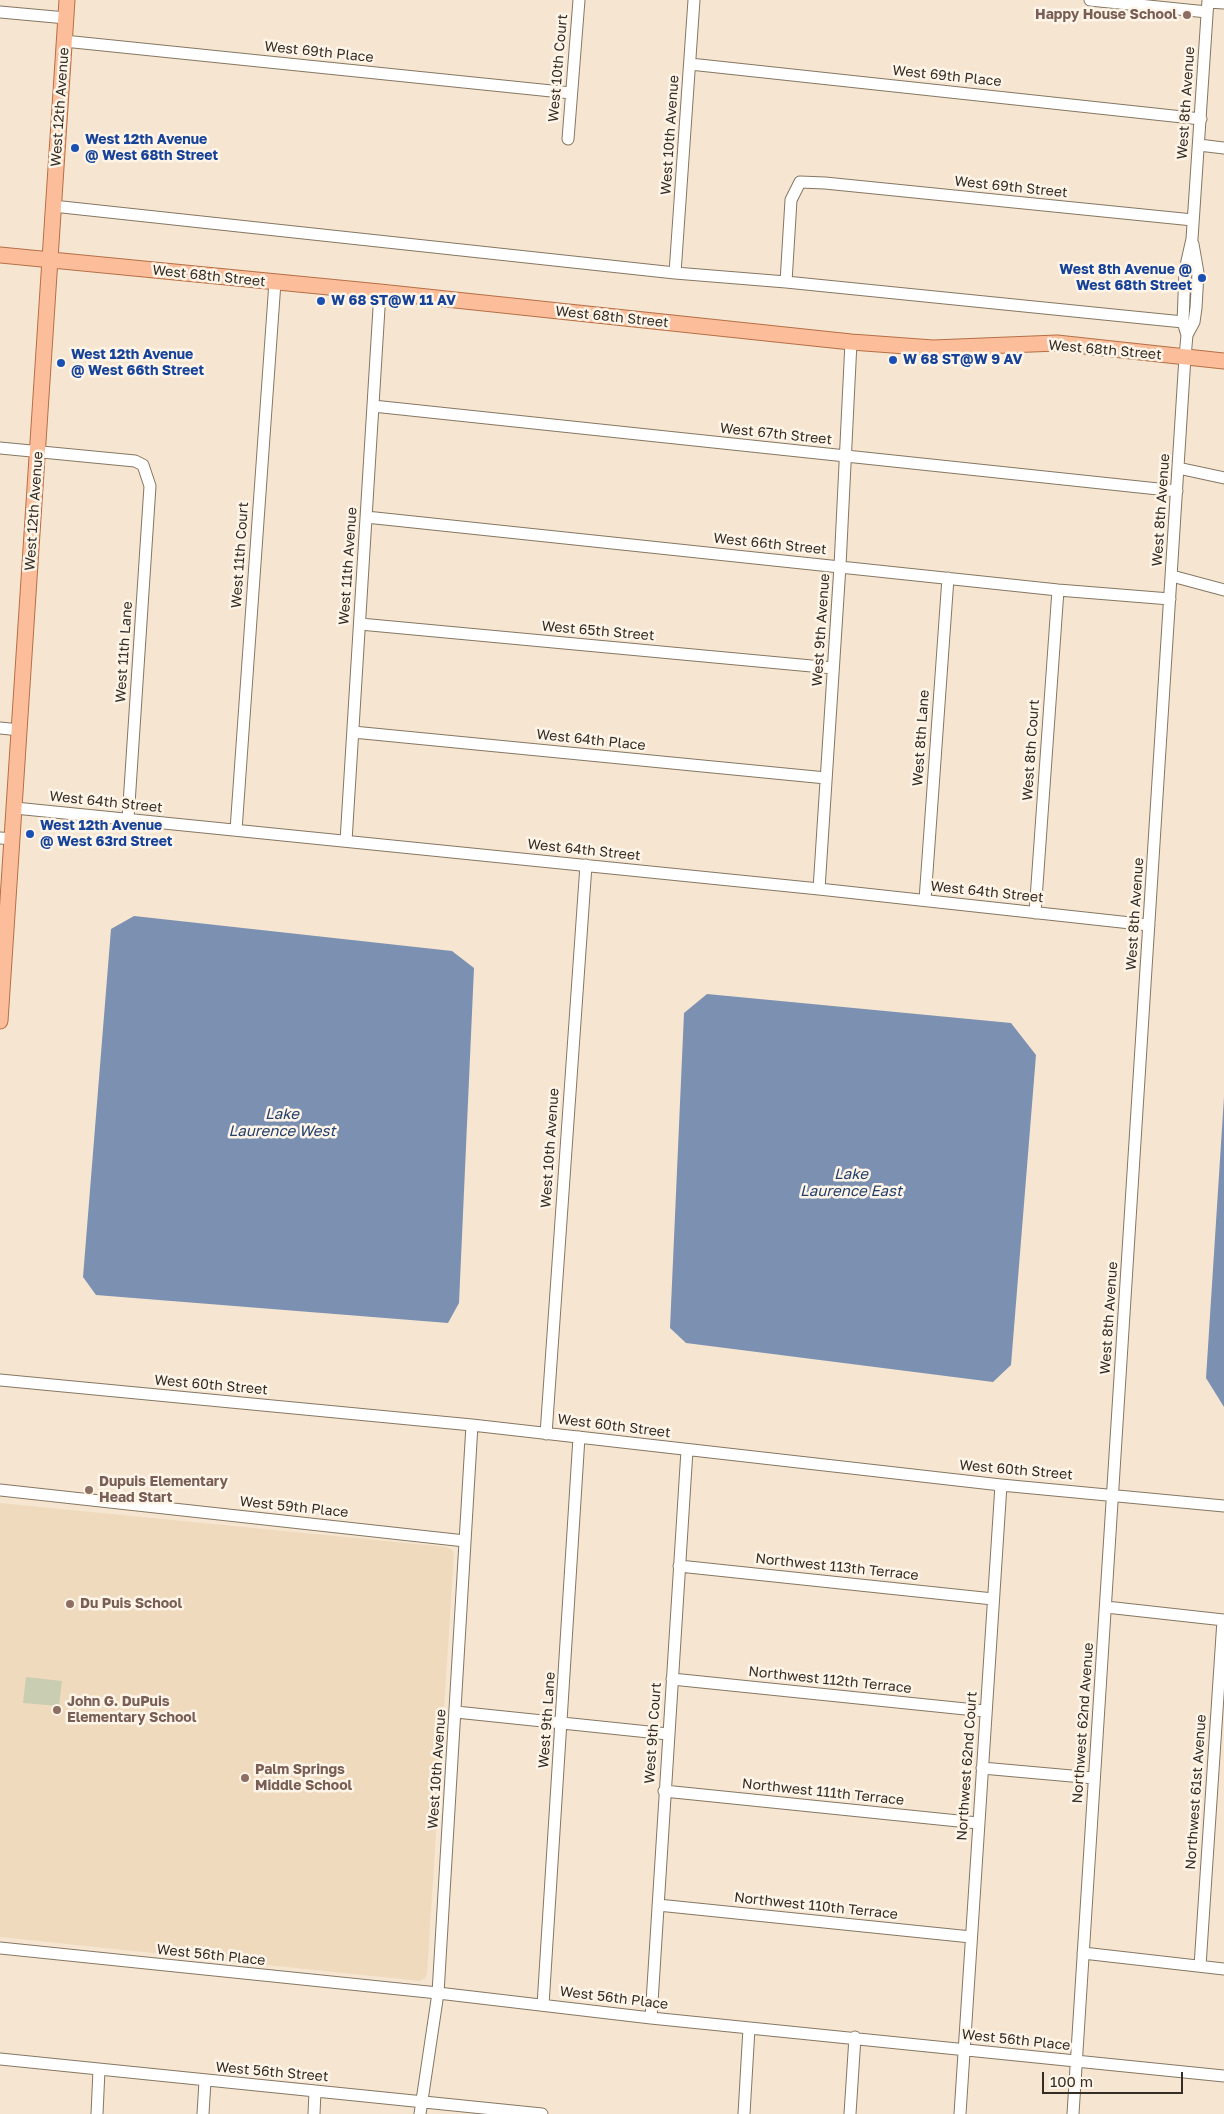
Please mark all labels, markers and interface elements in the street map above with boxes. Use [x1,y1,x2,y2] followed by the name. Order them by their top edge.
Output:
[1035,7,1177,23] place label: Happy House School
[1181,9,1193,21] marker: Happy House School
[545,13,571,123] street label: West 10th Court
[264,38,374,66] street label: West 69th Place
[1174,46,1198,160] street label: West 8th Avenue
[47,47,73,167] street label: West 12th Avenue
[892,62,1002,90] street label: West 69th Place
[657,75,683,195] street label: West 10th Avenue
[85,132,218,164] place label: West 12th Avenue @ West 68th Street
[69,142,81,154] marker: West 12th Avenue @ West 68th Street
[954,173,1068,201] street label: West 69th Street
[152,262,266,290] street label: West 68th Street
[1059,262,1192,294] place label: West 8th Avenue @ West 68th Street
[1196,272,1208,284] marker: West 8th Avenue @ West 68th Street
[331,293,456,309] place label: W 68 ST@W 11 AV
[315,295,327,307] marker: W 68 ST@W 11 AV
[555,303,669,331] street label: West 68th Street
[1048,337,1162,363] street label: West 68th Street
[71,347,204,380] place label: West 12th Avenue @ West 66th Street
[903,352,1022,368] place label: W 68 ST@W 9 AV
[887,354,899,366] marker: W 68 ST@W 9 AV
[55,357,67,369] marker: West 12th Avenue @ West 66th Street
[719,420,833,448] street label: West 67th Street
[21,451,47,571] street label: West 12th Avenue
[1149,453,1173,567] street label: West 8th Avenue
[228,501,252,609] street label: West 11th Court
[335,506,361,626] street label: West 11th Avenue
[713,530,827,558] street label: West 66th Street
[809,573,833,687] street label: West 9th Avenue
[112,601,136,703] street label: West 11th Lane
[541,618,655,644] street label: West 65th Street
[909,689,933,787] street label: West 8th Lane
[1019,699,1043,801] street label: West 8th Court
[536,726,646,754] street label: West 64th Place
[49,788,163,816] street label: West 64th Street
[40,818,172,850] place label: West 12th Avenue @ West 63rd Street
[24,828,36,840] marker: West 12th Avenue @ West 63rd Street
[527,836,641,864] street label: West 64th Street
[1123,857,1147,971] street label: West 8th Avenue
[930,878,1044,906] street label: West 64th Street
[537,1088,563,1208] street label: West 10th Avenue
[229,1105,335,1140] water label: Lake Laurence West
[800,1165,902,1200] water label: Lake Laurence East
[1097,1261,1121,1375] street label: West 8th Avenue
[154,1372,268,1398] street label: West 60th Street
[556,1411,672,1441] street label: West 60th Street
[959,1457,1073,1483] street label: West 60th Street
[99,1474,228,1506] place label: Dupuis Elementary Head Start
[83,1484,95,1496] marker: Dupuis Elementary Head Start
[239,1493,349,1521] street label: West 59th Place
[754,1550,920,1584] street label: Northwest 113th Terrace
[80,1596,182,1612] place label: Du Puis School
[64,1598,76,1610] marker: Du Puis School
[1069,1642,1097,1804] street label: Northwest 62nd Avenue
[748,1663,912,1697] street label: Northwest 112th Terrace
[535,1671,559,1769] street label: West 9th Lane
[641,1682,665,1784] street label: West 9th Court
[953,1691,981,1841] street label: Northwest 62nd Court
[67,1694,196,1726] place label: John G. DuPuis Elementary School
[51,1704,63,1716] marker: John G. DuPuis Elementary School
[424,1709,450,1829] street label: West 10th Avenue
[1182,1714,1210,1870] street label: Northwest 61st Avenue
[255,1762,352,1794] place label: Palm Springs Middle School
[239,1772,251,1784] marker: Palm Springs Middle School
[741,1775,905,1809] street label: Northwest 111th Terrace
[733,1889,899,1923] street label: Northwest 110th Terrace
[156,1941,266,1969] street label: West 56th Place
[559,1983,669,2013] street label: West 56th Place
[961,2026,1071,2054] street label: West 56th Place
[215,2059,329,2085] street label: West 56th Street
[1044,2062,1185,2094] scale bar
[1050,2072,1093,2090] text: 100 m

